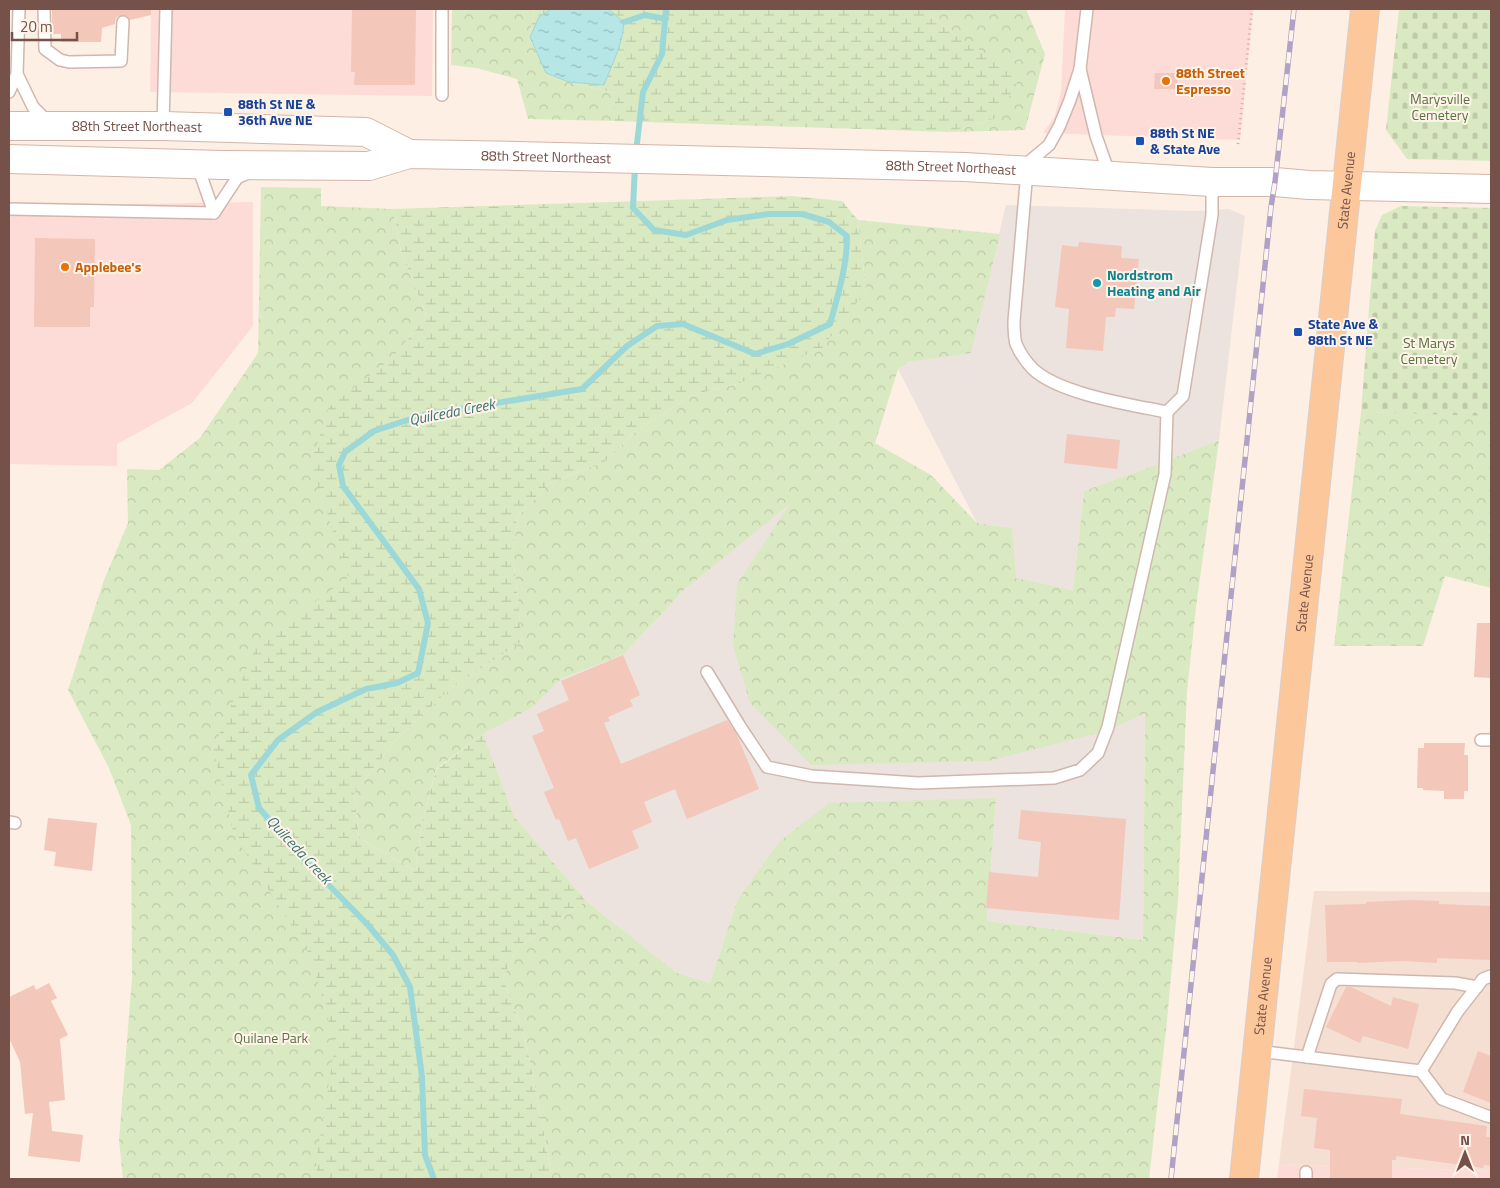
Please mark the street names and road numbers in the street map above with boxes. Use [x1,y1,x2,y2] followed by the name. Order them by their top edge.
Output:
[72,115,202,137] street label: 88th Street Northeast
[481,144,612,168] street label: 88th Street Northeast
[1331,150,1360,230] street label: State Avenue
[886,154,1017,180] street label: 88th Street Northeast
[1290,553,1319,633] street label: State Avenue
[1248,956,1277,1036] street label: State Avenue

